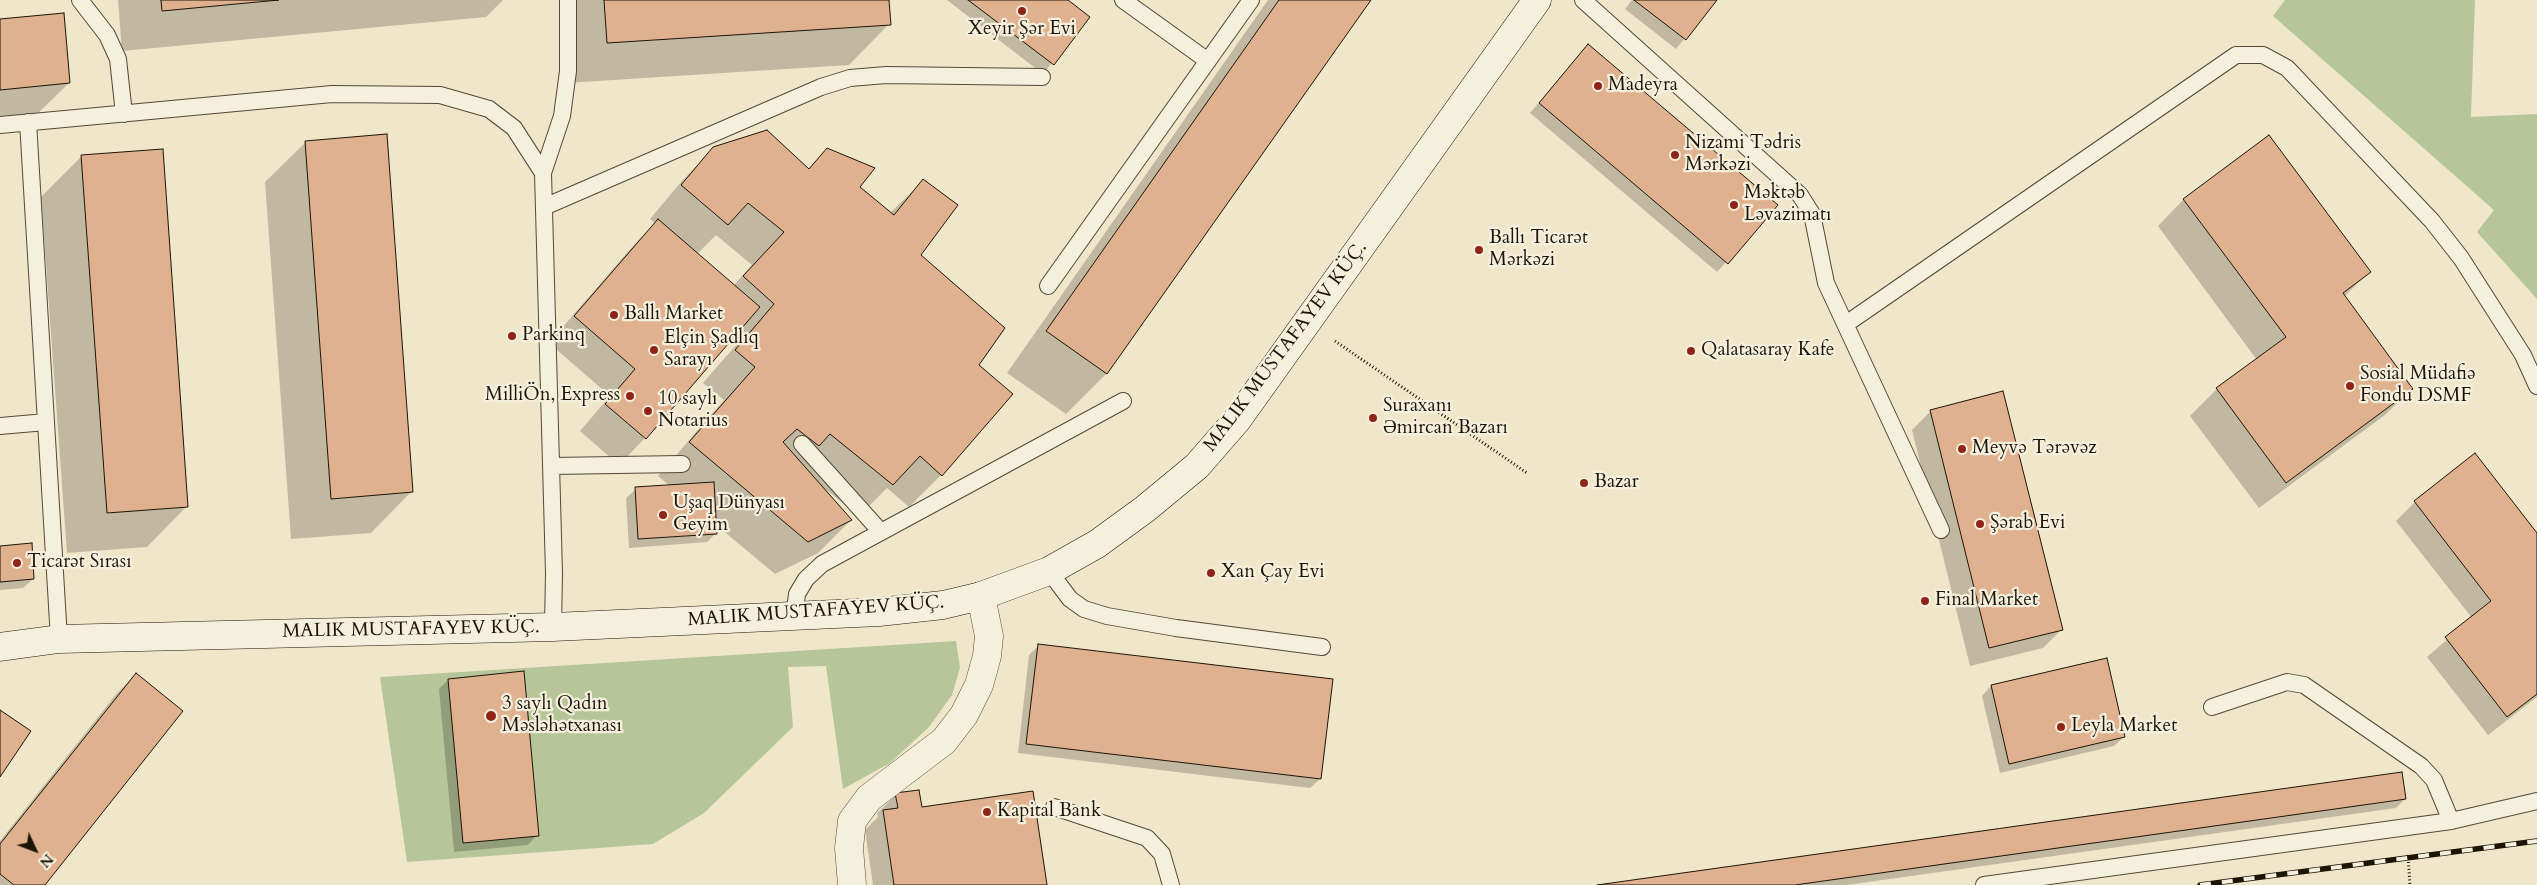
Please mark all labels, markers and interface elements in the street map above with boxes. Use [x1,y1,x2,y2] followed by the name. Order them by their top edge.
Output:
[1016,5,1028,17] marker: Xeyir Şər Evi
[968,19,1076,41] place label: Xeyir Şər Evi
[1608,75,1678,97] place label: Madeyra
[1592,80,1604,92] marker: Madeyra
[1685,133,1801,177] place label: Nizami Tədris Mərkəzi
[1669,149,1681,161] marker: Nizami Tədris Mərkəzi
[1744,183,1831,227] place label: Məktəb Ləvazimatı
[1728,199,1740,211] marker: Məktəb Ləvazimatı
[1489,228,1588,272] place label: Ballı Ticarət Mərkəzi
[1199,237,1373,457] street label: MALIK MUSTAFAYEV KÜÇ.
[1473,244,1485,256] marker: Ballı Ticarət Mərkəzi
[624,304,723,326] place label: Ballı Market
[608,309,620,321] marker: Ballı Market
[522,325,585,347] place label: Parkinq
[664,328,759,372] place label: Elçin Şadlıq Sarayı
[506,330,518,342] marker: Parkinq
[1701,340,1834,362] place label: Qalatasaray Kafe
[648,344,660,356] marker: Elçin Şadlıq Sarayı
[1685,345,1697,357] marker: Qalatasaray Kafe
[2360,364,2476,408] place label: Sosial Müdafiə Fondu DSMF
[2344,380,2356,392] marker: Sosial Müdafiə Fondu DSMF
[485,385,620,407] place label: MilliÖn, Express
[658,389,728,433] place label: 10 saylı Notarius
[624,390,636,402] marker: MilliÖn, Express
[1383,396,1508,440] place label: Suraxanı Əmircan Bazarı
[642,405,654,417] marker: 10 saylı Notarius
[1367,412,1379,424] marker: Suraxanı Əmircan Bazarı
[1972,438,2097,460] place label: Meyvə Tərəvəz
[1956,443,1968,455] marker: Meyvə Tərəvəz
[1594,472,1639,494] place label: Bazar
[1578,477,1590,489] marker: Bazar
[673,493,785,537] place label: Uşaq Dünyası Geyim
[657,509,669,521] marker: Uşaq Dünyası Geyim
[1990,513,2065,535] place label: Şərab Evi
[1974,518,1986,530] marker: Şərab Evi
[27,552,132,574] place label: Ticarət Sırası
[11,557,23,569] marker: Ticarət Sırası
[1221,562,1325,584] place label: Xan Çay Evi
[1205,567,1217,579] marker: Xan Çay Evi
[1935,590,2038,612] place label: Final Market
[687,592,945,632] street label: MALIK MUSTAFAYEV KÜÇ.
[1919,595,1931,607] marker: Final Market
[282,616,540,644] street label: MALIK MUSTAFAYEV KÜÇ.
[502,694,622,738] place label: 3 saylı Qadın Məsləhətxanası
[484,709,498,723] marker: 3 saylı Qadın Məsləhətxanası
[2071,716,2177,738] place label: Leyla Market
[2055,721,2067,733] marker: Leyla Market
[997,801,1101,823] place label: Kapital Bank
[981,806,993,818] marker: Kapital Bank
[10,825,60,875] north arrow
[35,850,57,871] text: N

